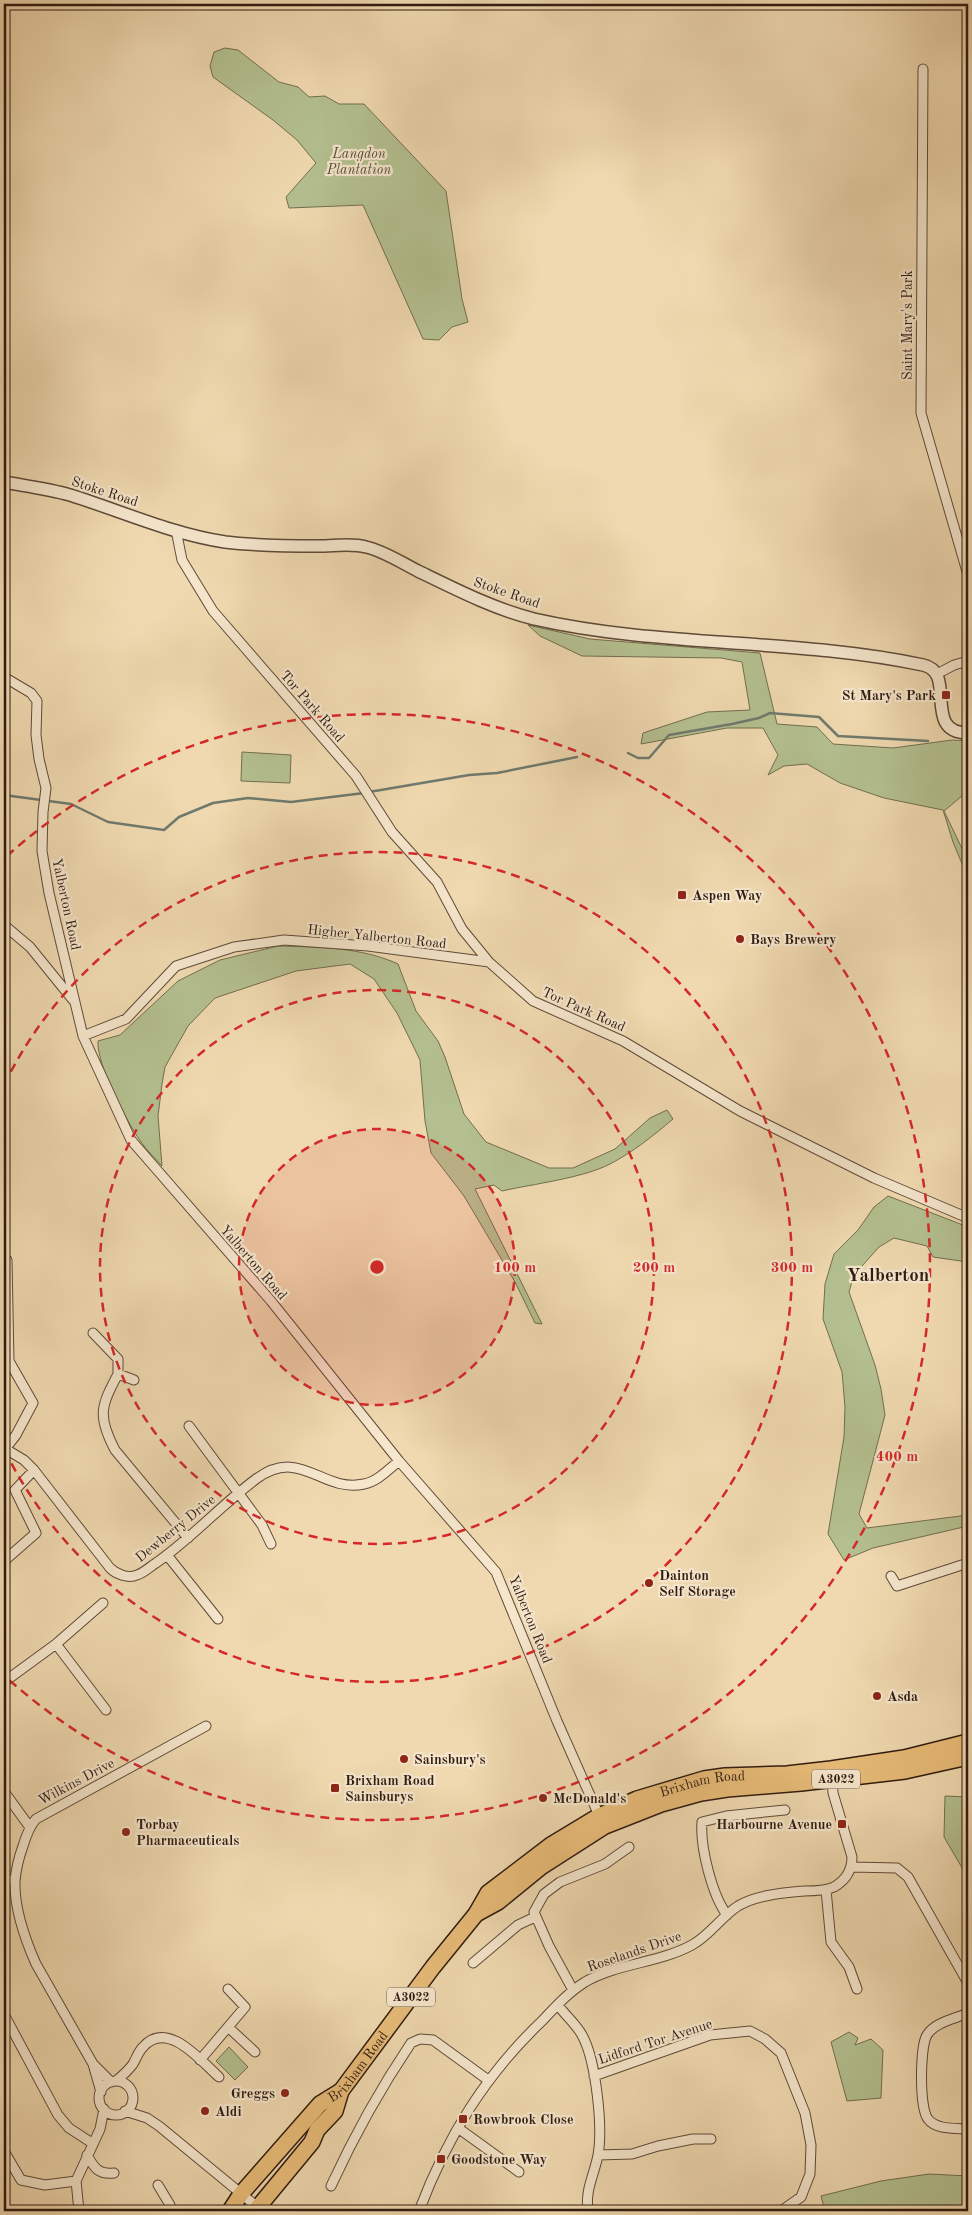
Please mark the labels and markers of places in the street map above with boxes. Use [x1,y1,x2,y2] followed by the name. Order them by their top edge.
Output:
[842,689,936,703] place label: St Mary's Park
[940,689,952,701] marker: St Mary's Park
[676,889,688,901] marker: Aspen Way
[692,889,762,903] place label: Aspen Way
[734,933,746,945] marker: Bays Brewery
[750,933,837,947] place label: Bays Brewery
[368,1258,386,1276] centre of rings
[659,1569,736,1599] place label: Dainton Self Storage
[643,1577,655,1589] marker: Dainton Self Storage
[871,1690,883,1702] marker: Asda
[887,1690,918,1704] place label: Asda
[398,1753,410,1765] marker: Sainsbury's
[414,1753,486,1767] place label: Sainsbury's
[345,1774,435,1804] place label: Brixham Road Sainsburys
[329,1782,341,1794] marker: Brixham Road Sainsburys
[537,1792,549,1804] marker: McDonald's
[553,1792,626,1806] place label: McDonald's
[136,1818,239,1848] place label: Torbay Pharmaceuticals
[716,1818,832,1832] place label: Harbourne Avenue
[836,1818,848,1830] marker: Harbourne Avenue
[120,1826,132,1838] marker: Torbay Pharmaceuticals
[231,2087,275,2101] place label: Greggs
[279,2087,291,2099] marker: Greggs
[199,2105,211,2117] marker: Aldi
[215,2105,242,2119] place label: Aldi
[457,2113,469,2125] marker: Rowbrook Close
[473,2113,574,2127] place label: Rowbrook Close
[435,2153,447,2165] marker: Goodstone Way
[451,2153,547,2167] place label: Goodstone Way

